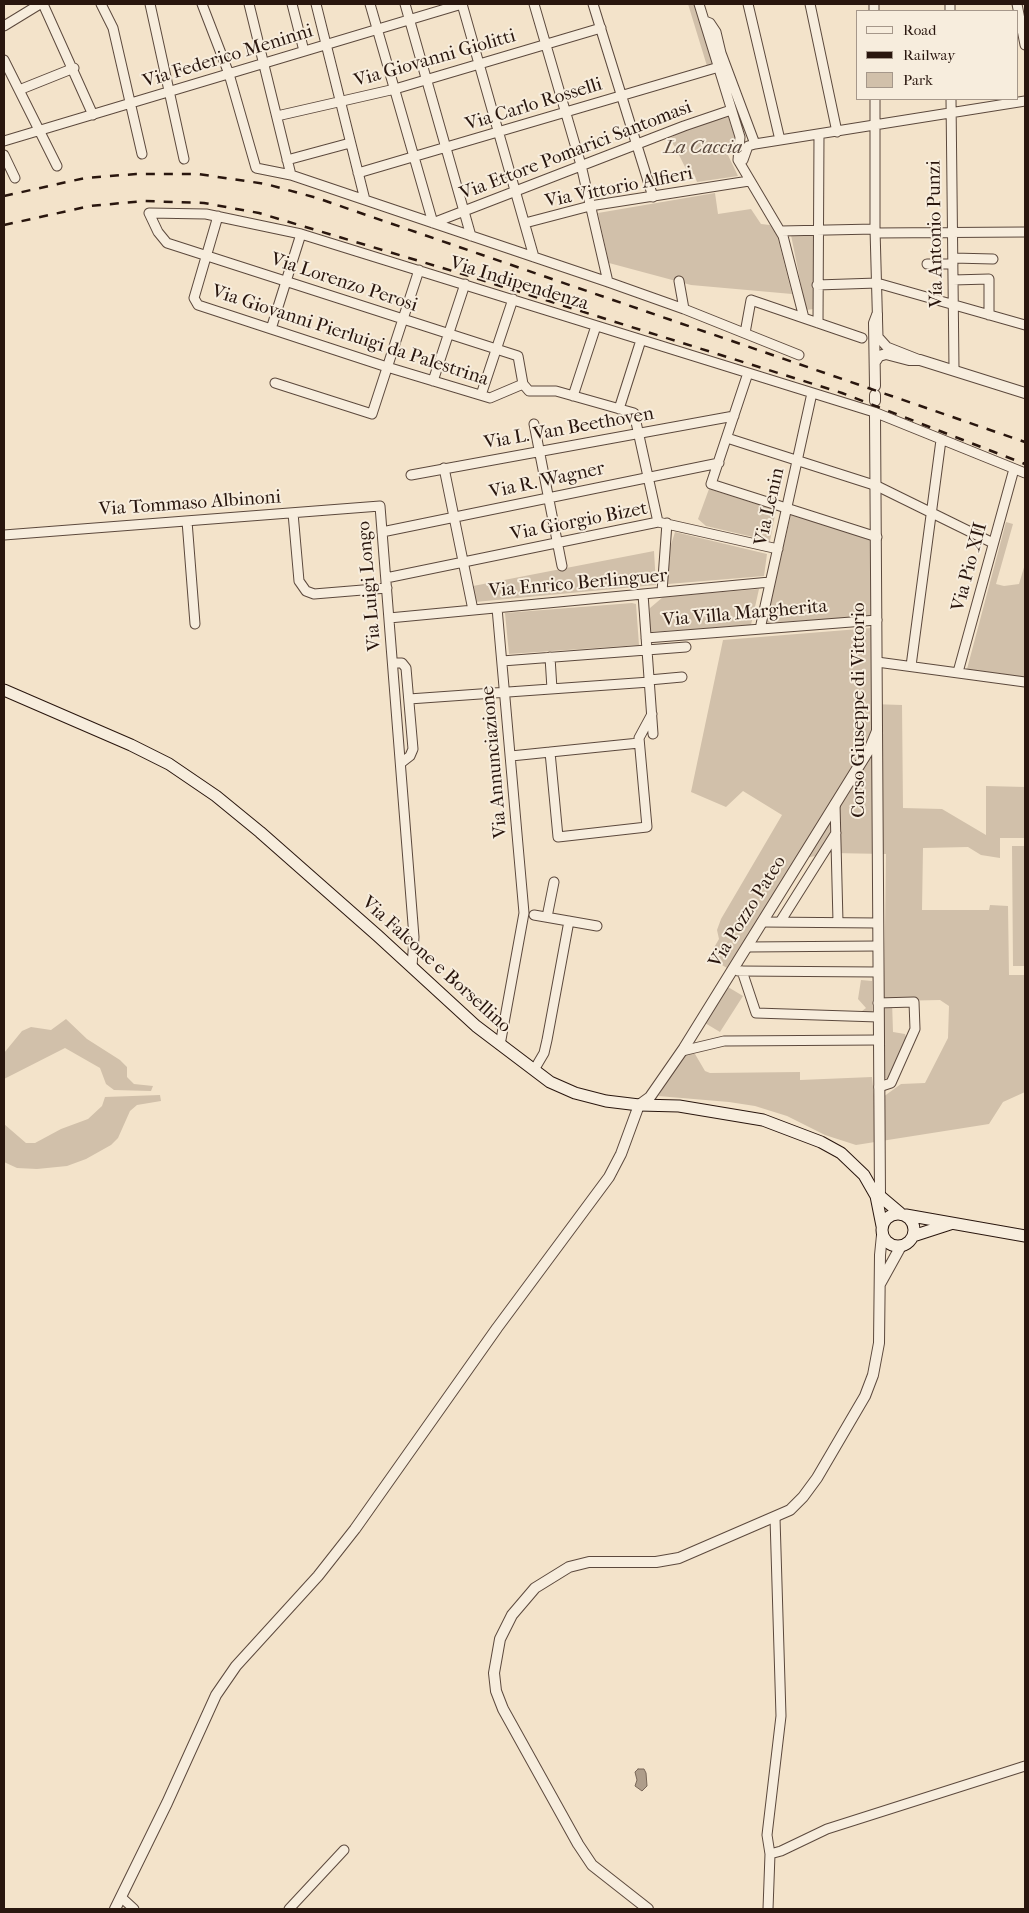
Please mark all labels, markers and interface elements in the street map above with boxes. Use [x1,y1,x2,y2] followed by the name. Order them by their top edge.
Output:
[856,10,1019,100] legend
[140,20,316,94] street label: Via Federico Meninni
[903,21,936,39] text: Road
[352,25,518,93] street label: Via Giovanni Giolitti
[903,46,955,64] text: Railway
[903,71,933,89] text: Park
[463,73,605,137] street label: Via Carlo Rosselli
[457,96,695,206] street label: Via Ettore Pomarici Santomasi
[664,137,742,159] park label: La Caccia
[923,160,949,308] street label: Vía Antonio Punzi
[543,162,695,214] street label: Via Vittorio Alfieri
[268,249,420,317] street label: Via Lorenzo Perosi
[447,252,591,316] street label: Via Indipendenza
[209,280,491,392] street label: Via Giovanni Pierluigi da Palestrina
[482,403,656,455] street label: Via L. Van Beethoven
[487,458,607,504] street label: Via R. Wagner
[750,466,790,548] street label: Via Lenin
[98,486,282,522] street label: Via Tommaso Albinoni
[509,498,649,546] street label: Via Giorgio Bizet
[353,520,387,652] street label: Via Luigi Longo
[947,520,993,614] street label: Via Pio XII
[488,565,668,603] street label: Via Enrico Berlinguer
[662,595,828,633] street label: Via Villa Margherita
[848,602,870,818] street label: Corso Giuseppe di Vittorio
[477,685,513,839] street label: Via Annunciazione
[704,852,792,972] street label: Via Pozzo Pateo
[356,892,516,1038] street label: Via Falcone e Borsellino

